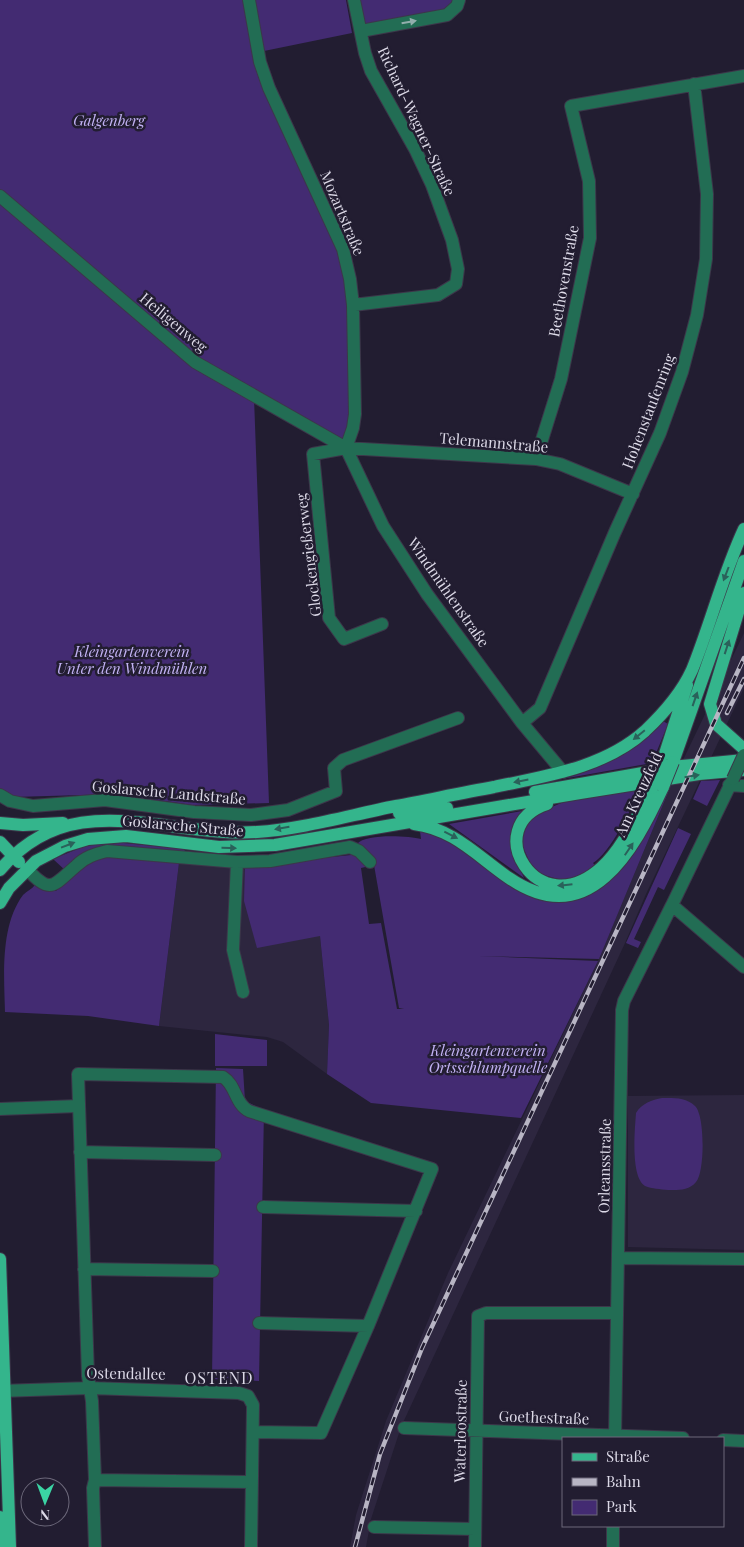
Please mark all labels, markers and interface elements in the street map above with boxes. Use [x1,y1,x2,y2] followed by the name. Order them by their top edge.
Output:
[401,18,417,26] one-way arrow
[374,43,460,199] street label: Richard-Wagner-Straße
[73,110,146,130] park label: Galgenberg
[316,168,370,258] street label: Mozartstraße
[543,224,583,338] street label: Beethovenstraße
[136,288,212,356] street label: Heiligenweg
[617,350,679,471] street label: Hohenstaufenring
[439,427,549,457] street label: Telemannstraße
[290,492,325,618] street label: Glockengießerweg
[403,532,494,651] street label: Windmühlenstraße
[721,567,729,581] one-way arrow
[723,639,731,654] one-way arrow
[57,641,207,678] park label: Kleingartenverein Unter den Windmühlen
[691,691,699,706] one-way arrow
[633,730,646,741] one-way arrow
[609,748,666,841] street label: Am Kreuzfeld
[684,771,700,779] one-way arrow
[91,775,247,809] street label: Goslarsche Landstraße
[513,778,529,786] one-way arrow
[121,810,245,840] street label: Goslarsche Straße
[274,825,290,833] one-way arrow
[443,831,458,839] one-way arrow
[61,841,76,848] one-way arrow
[625,842,634,856] one-way arrow
[221,844,237,852] one-way arrow
[556,881,572,889] one-way arrow
[429,1040,548,1077] park label: Kleingartenverein Ortsschlumpquelle
[593,1118,615,1214] street label: Orleansstraße
[86,1362,166,1384] street label: Ostendallee
[184,1367,254,1388] district label: OSTEND
[449,1379,471,1484] street label: Waterloostraße
[498,1405,590,1429] street label: Goethestraße
[562,1437,724,1527] legend
[606,1446,650,1466] text: Straße
[606,1471,641,1491] text: Bahn
[20,1477,70,1527] north arrow
[606,1496,638,1516] text: Park
[40,1506,50,1525] text: N

